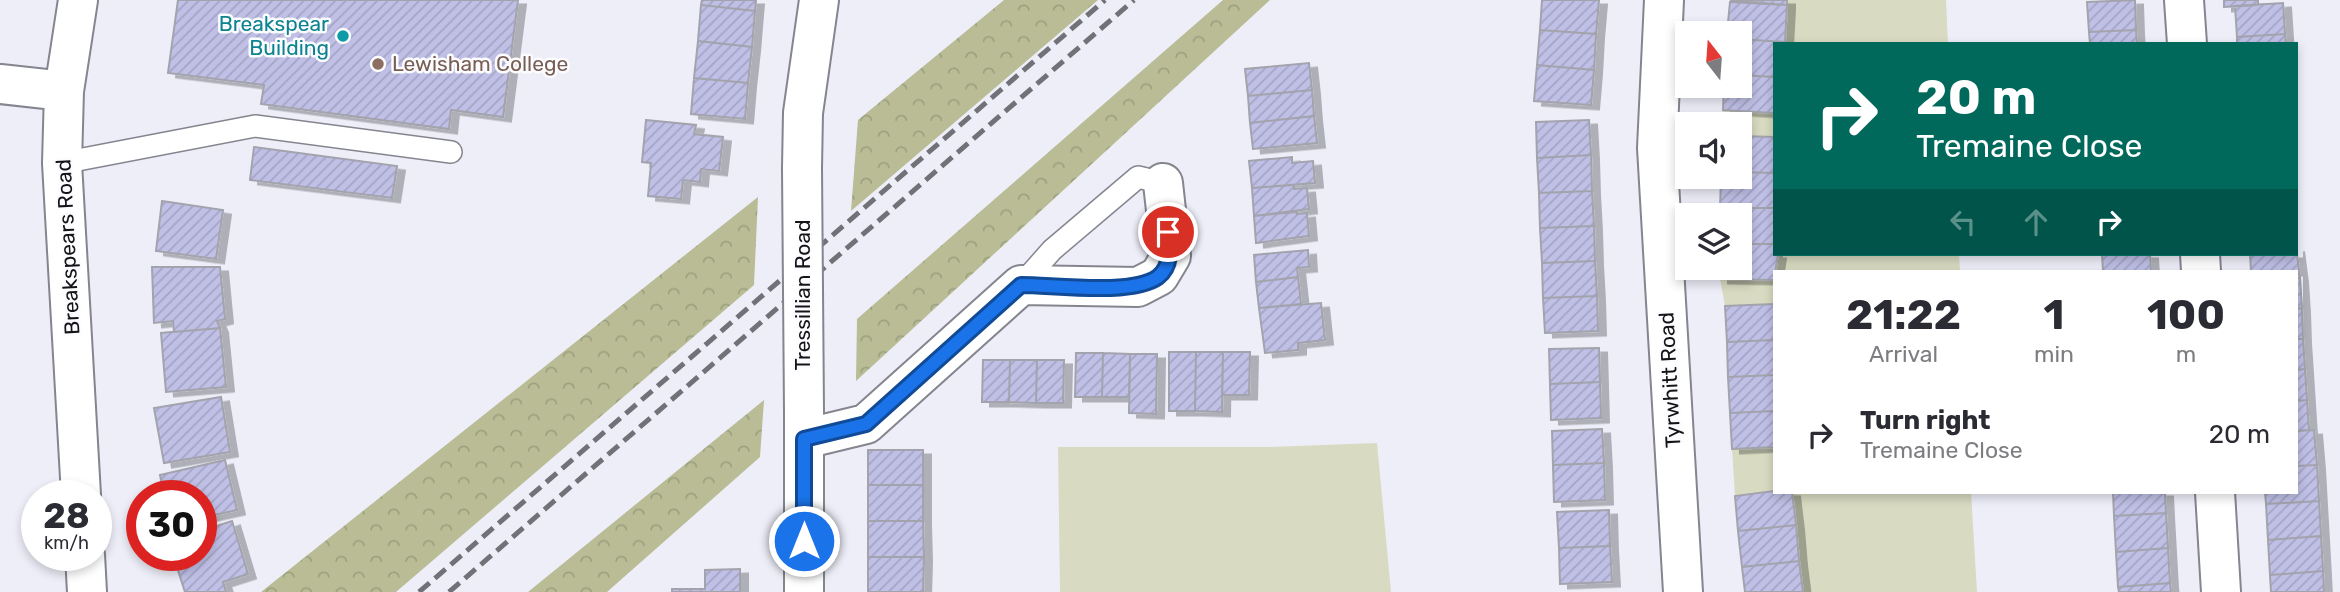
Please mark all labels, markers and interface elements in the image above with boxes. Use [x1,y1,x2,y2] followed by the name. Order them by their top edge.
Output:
[219,11,329,60] place label: Breakspear Building
[1675,21,1752,98] north arrow
[1675,21,1752,280] map controls
[335,28,351,44] marker: Breakspear Building
[392,51,568,76] place label: Lewisham College
[370,56,386,72] marker: Lewisham College
[1916,68,2037,126] text: 20 m
[1801,70,1892,161] icon: right
[1675,112,1752,189] button: sound
[1916,127,2142,165] text: Tremaine Close
[50,159,85,336] street label: Breakspears Road
[1138,202,1198,262] pin
[1675,203,1752,280] button: layers
[1944,203,1982,241] icon: left
[2017,203,2055,241] icon: ahead
[2090,203,2128,241] icon: right
[1149,213,1187,251] icon: arrive
[790,219,815,371] street label: Tressillian Road
[1846,290,1961,340] text: 21:22
[2044,290,2064,340] text: 1
[2147,290,2225,340] text: 100
[1653,311,1686,449] street label: Tyrwhitt Road
[1869,340,1938,368] text: Arrival
[2034,340,2074,368] text: min
[2176,340,2196,368] text: m
[1860,405,1990,436] text: Turn right
[1801,416,1839,454] icon: right
[2209,419,2270,450] text: 20 m
[1860,436,2023,464] text: Tremaine Close
[126,480,217,571] speed limit sign: 30
[43,495,90,537] text: 28
[767,504,841,578] position arrow
[44,532,89,554] text: km/h

